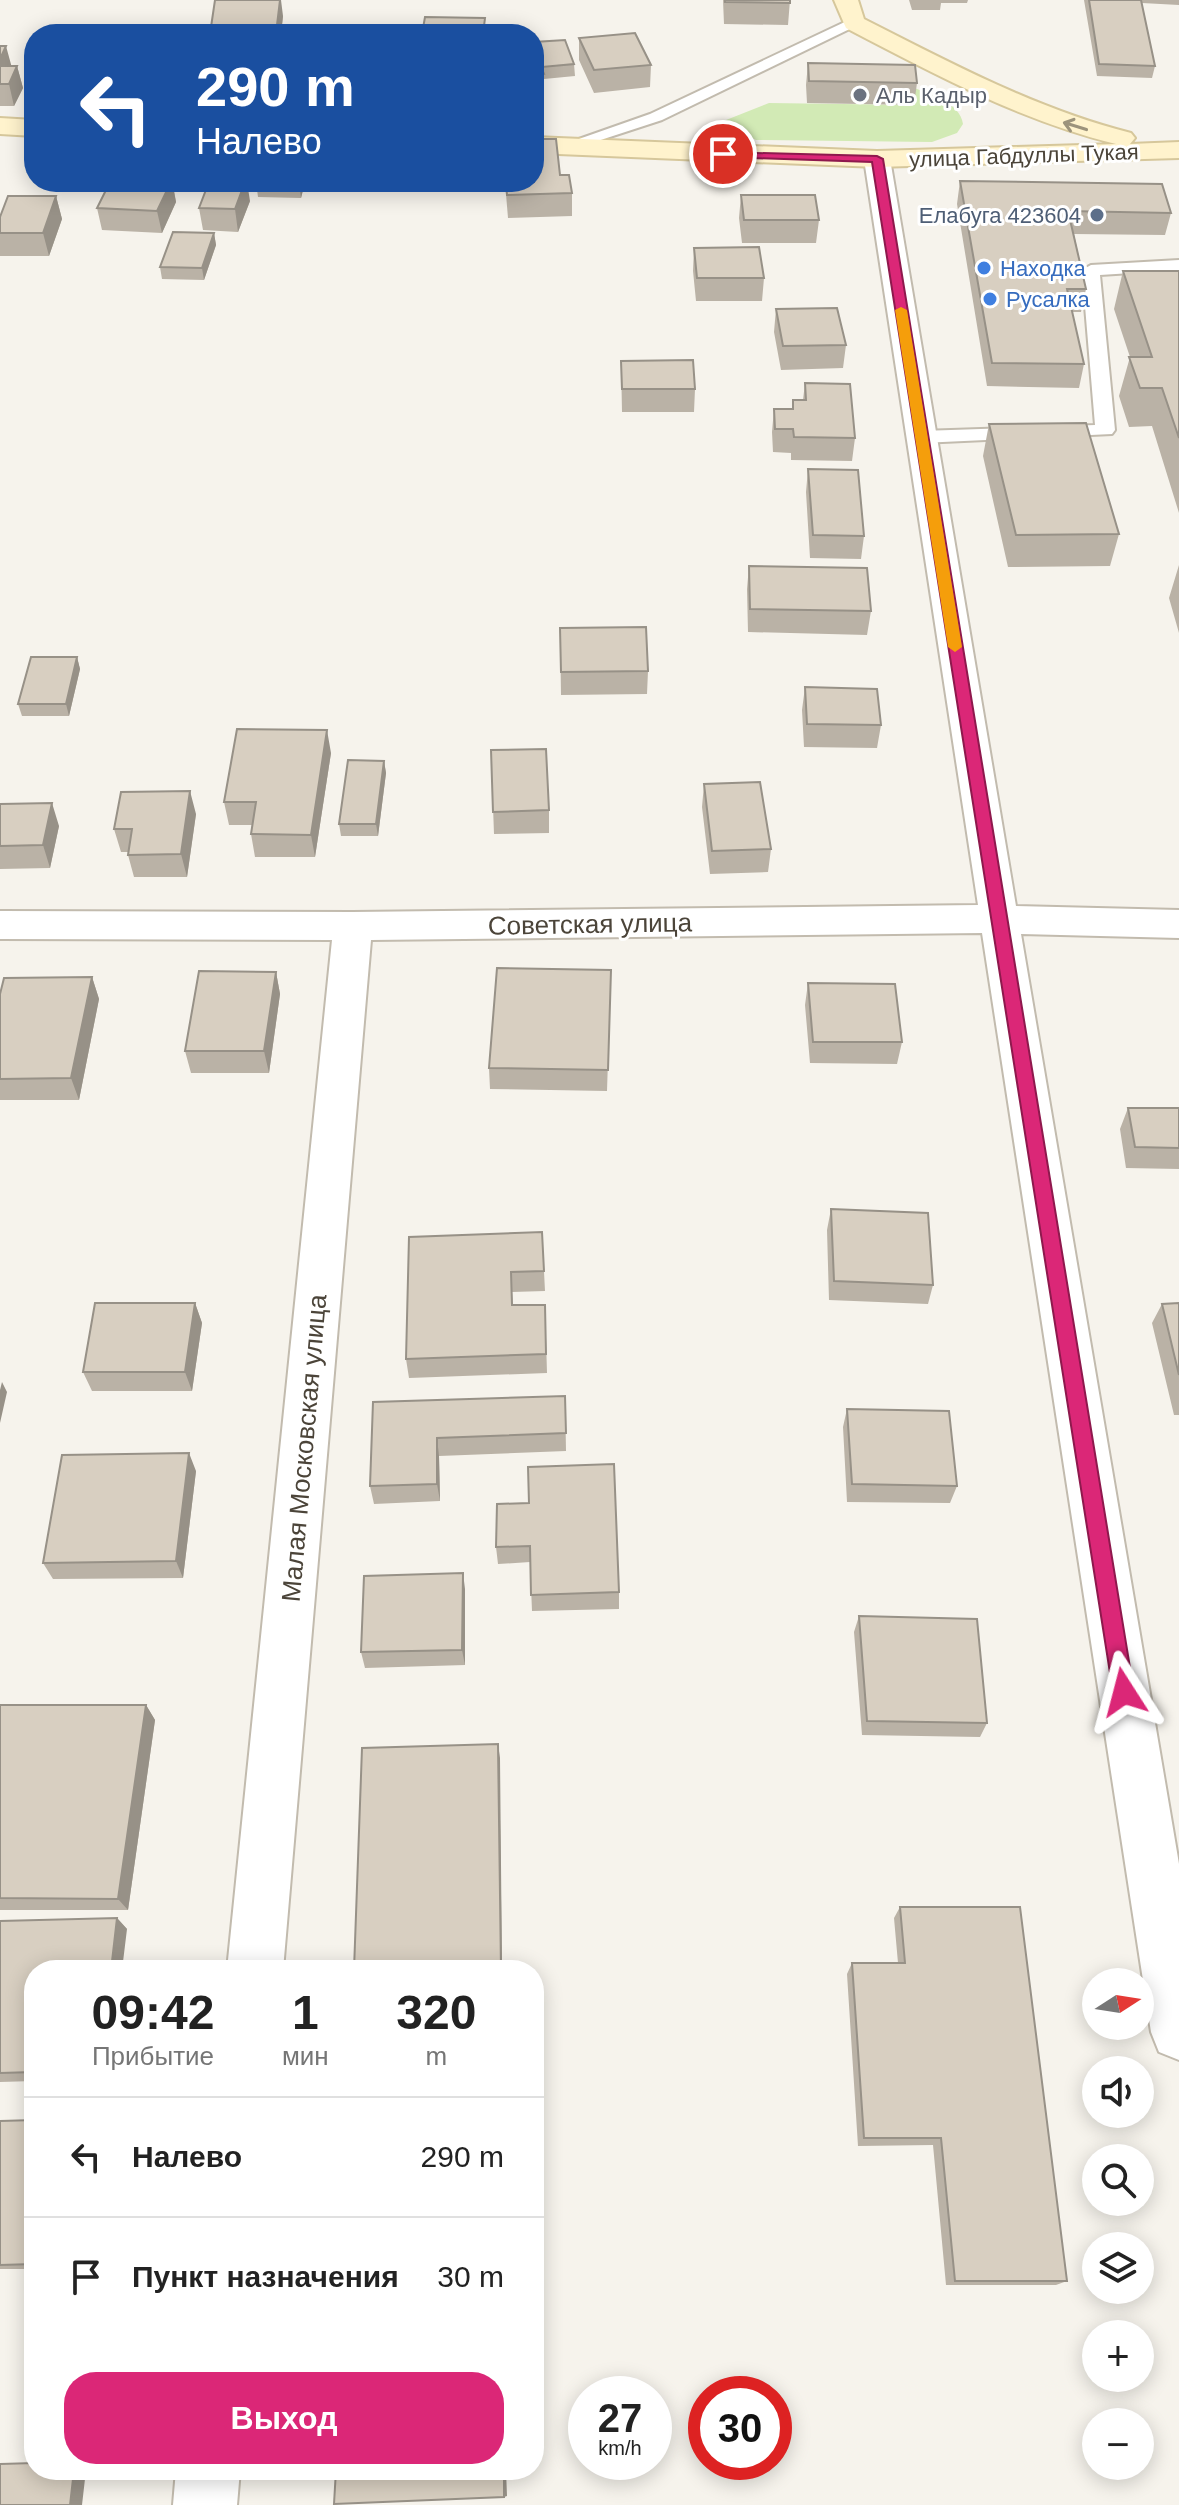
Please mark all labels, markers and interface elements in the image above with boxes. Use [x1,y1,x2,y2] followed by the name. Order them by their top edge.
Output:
[196,55,355,118] text: 290 m
[64,56,168,160] icon: left
[876,83,987,108] place label: Аль Кадыр
[851,86,869,104] marker: Аль Кадыр
[1063,118,1088,133] one-way arrow
[689,120,757,188] pin
[196,121,322,162] text: Налево
[701,132,745,176] icon: arrive
[909,139,1139,172] street label: улица Габдуллы Тукая
[919,203,1081,228] place label: Елабуга 423604
[1088,206,1106,224] marker: Елабуга 423604
[1000,256,1087,281] place label: Находка
[975,259,993,277] marker: Находка
[1006,287,1091,312] place label: Русалка
[981,290,999,308] marker: Русалка
[488,907,693,941] street label: Советская улица
[276,1292,332,1603] street label: Малая Московская улица
[1082,1650,1166,1734] position arrow
[1082,1968,1154,2040] north arrow
[1082,1968,1154,2480] map controls
[92,1986,214,2039] text: 09:42
[292,1986,319,2039] text: 1
[396,1986,476,2039] text: 320
[92,2041,214,2071] text: Прибытие
[282,2041,329,2071] text: мин
[426,2041,447,2071] text: m
[1082,2056,1154,2128] button: sound
[64,2135,108,2179] icon: left
[132,2140,242,2173] text: Налево
[421,2140,504,2173] text: 290 m
[1082,2144,1154,2216] button: search
[1082,2232,1154,2304] button: layers
[64,2255,108,2299] icon: arrive
[132,2260,399,2293] text: Пункт назначения
[437,2260,504,2293] text: 30 m
[1082,2320,1154,2392] button: +
[64,2372,504,2464] button: Выход
[688,2376,792,2480] speed limit sign: 30
[598,2396,642,2440] text: 27
[1082,2408,1154,2480] button: −
[598,2437,642,2459] text: km/h

